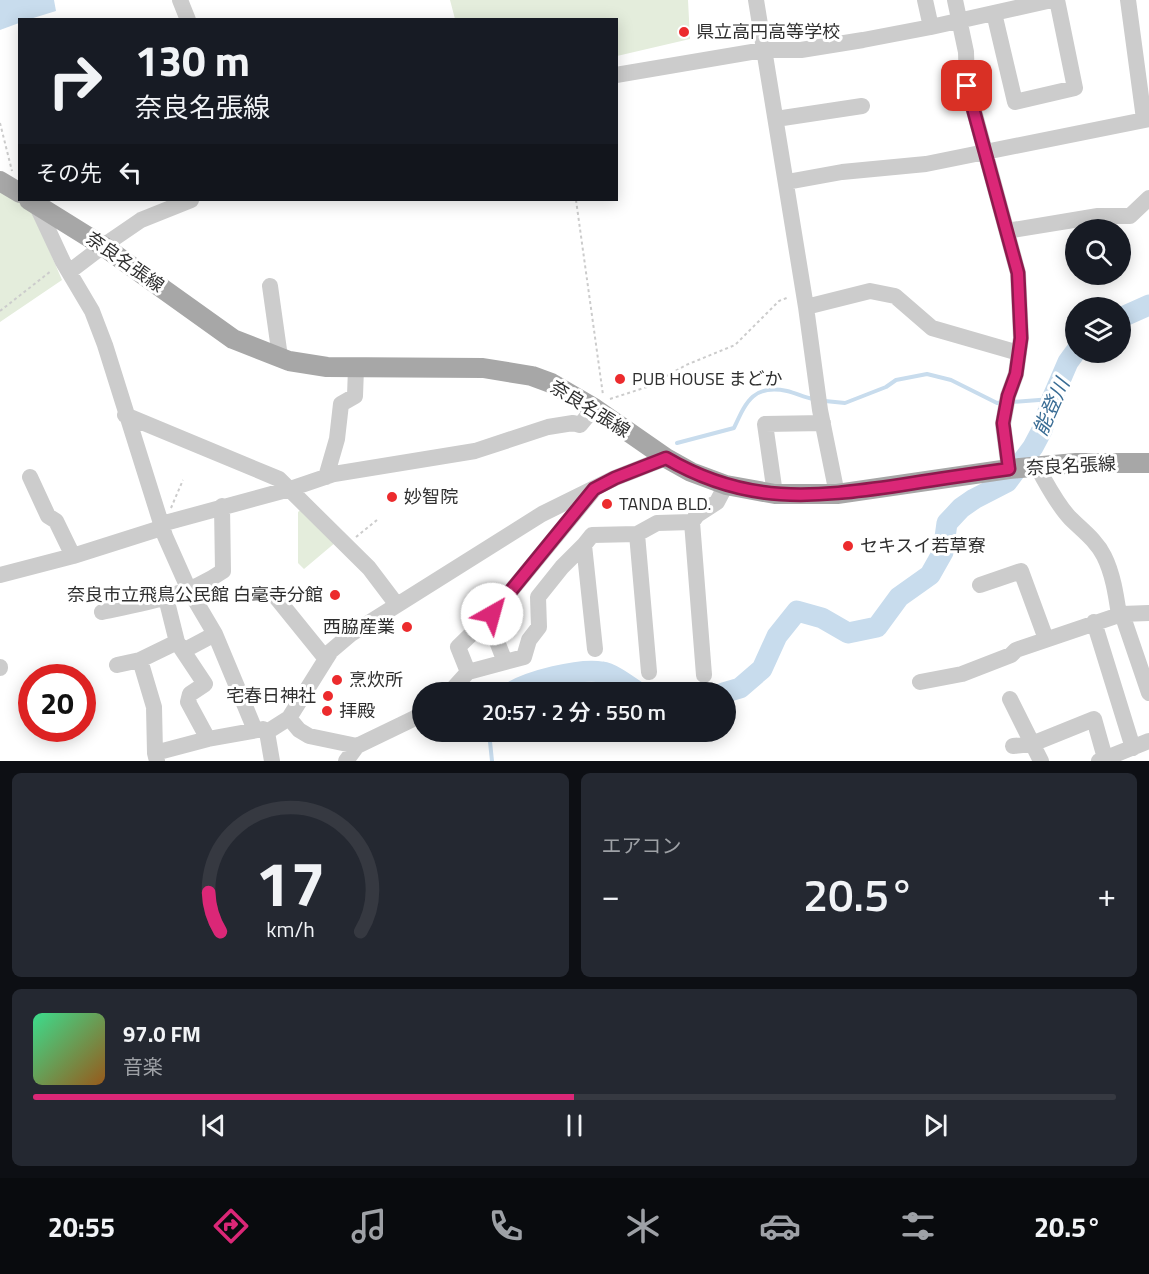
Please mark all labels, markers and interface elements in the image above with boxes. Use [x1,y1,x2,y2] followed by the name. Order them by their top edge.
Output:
[696,18,840,45] place label: 県立高円高等学校
[677,25,691,39] marker: 県立高円高等学校
[135,28,250,92] text: 130 m
[36,42,114,120] icon: right
[941,60,992,111] pin
[950,69,983,102] icon: arrive
[135,86,270,127] text: 奈良名張線
[36,156,102,190] text: その先
[114,156,147,189] icon: left
[1065,219,1131,363] map controls
[1065,219,1131,285] button: search
[81,225,170,298] street label: 奈良名張線
[1065,297,1131,363] button: layers
[632,365,783,392] place label: PUB HOUSE まどか
[1024,371,1078,441] water label: 能登川
[613,372,627,386] marker: PUB HOUSE まどか
[545,373,636,444] street label: 奈良名張線
[1025,450,1117,481] street label: 奈良名張線
[404,483,458,510] place label: 妙智院
[385,490,399,504] marker: 妙智院
[619,490,712,517] place label: TANDA BLD.
[600,497,614,511] marker: TANDA BLD.
[860,532,985,559] place label: セキスイ若草寮
[841,539,855,553] marker: セキスイ若草寮
[67,581,323,608] place label: 奈良市立飛鳥公民館 白毫寺分館
[460,582,524,646] position arrow
[328,588,342,602] marker: 奈良市立飛鳥公民館 白毫寺分館
[323,613,395,640] place label: 西脇産業
[400,620,414,634] marker: 西脇産業
[18,664,96,742] speed limit sign: 20
[349,666,403,693] place label: 烹炊所
[330,673,344,687] marker: 烹炊所
[226,682,316,709] place label: 宅春日神社
[321,689,335,703] marker: 宅春日神社
[482,695,666,729] text: 20:57 · 2 分 · 550 m
[339,697,375,724] place label: 拝殿
[320,704,334,718] marker: 拝殿
[602,830,682,861] text: エアコン
[255,835,325,930] text: 17
[803,860,915,928] text: 20.5°
[602,870,620,920] text: −
[1098,870,1116,920] text: +
[266,913,315,945] text: km/h
[123,1017,201,1051] text: 97.0 FM
[123,1051,163,1082] text: 音楽
[197,1109,230,1142] icon: previous
[558,1109,591,1142] icon: pause
[919,1109,952,1142] icon: next
[210,1205,252,1247] icon: directions
[348,1205,390,1247] icon: music
[485,1205,527,1247] icon: phone
[622,1205,664,1247] icon: climate
[759,1205,801,1247] icon: car
[897,1205,939,1247] icon: filters
[48,1206,115,1247] text: 20:55
[1034,1206,1101,1247] text: 20.5°

